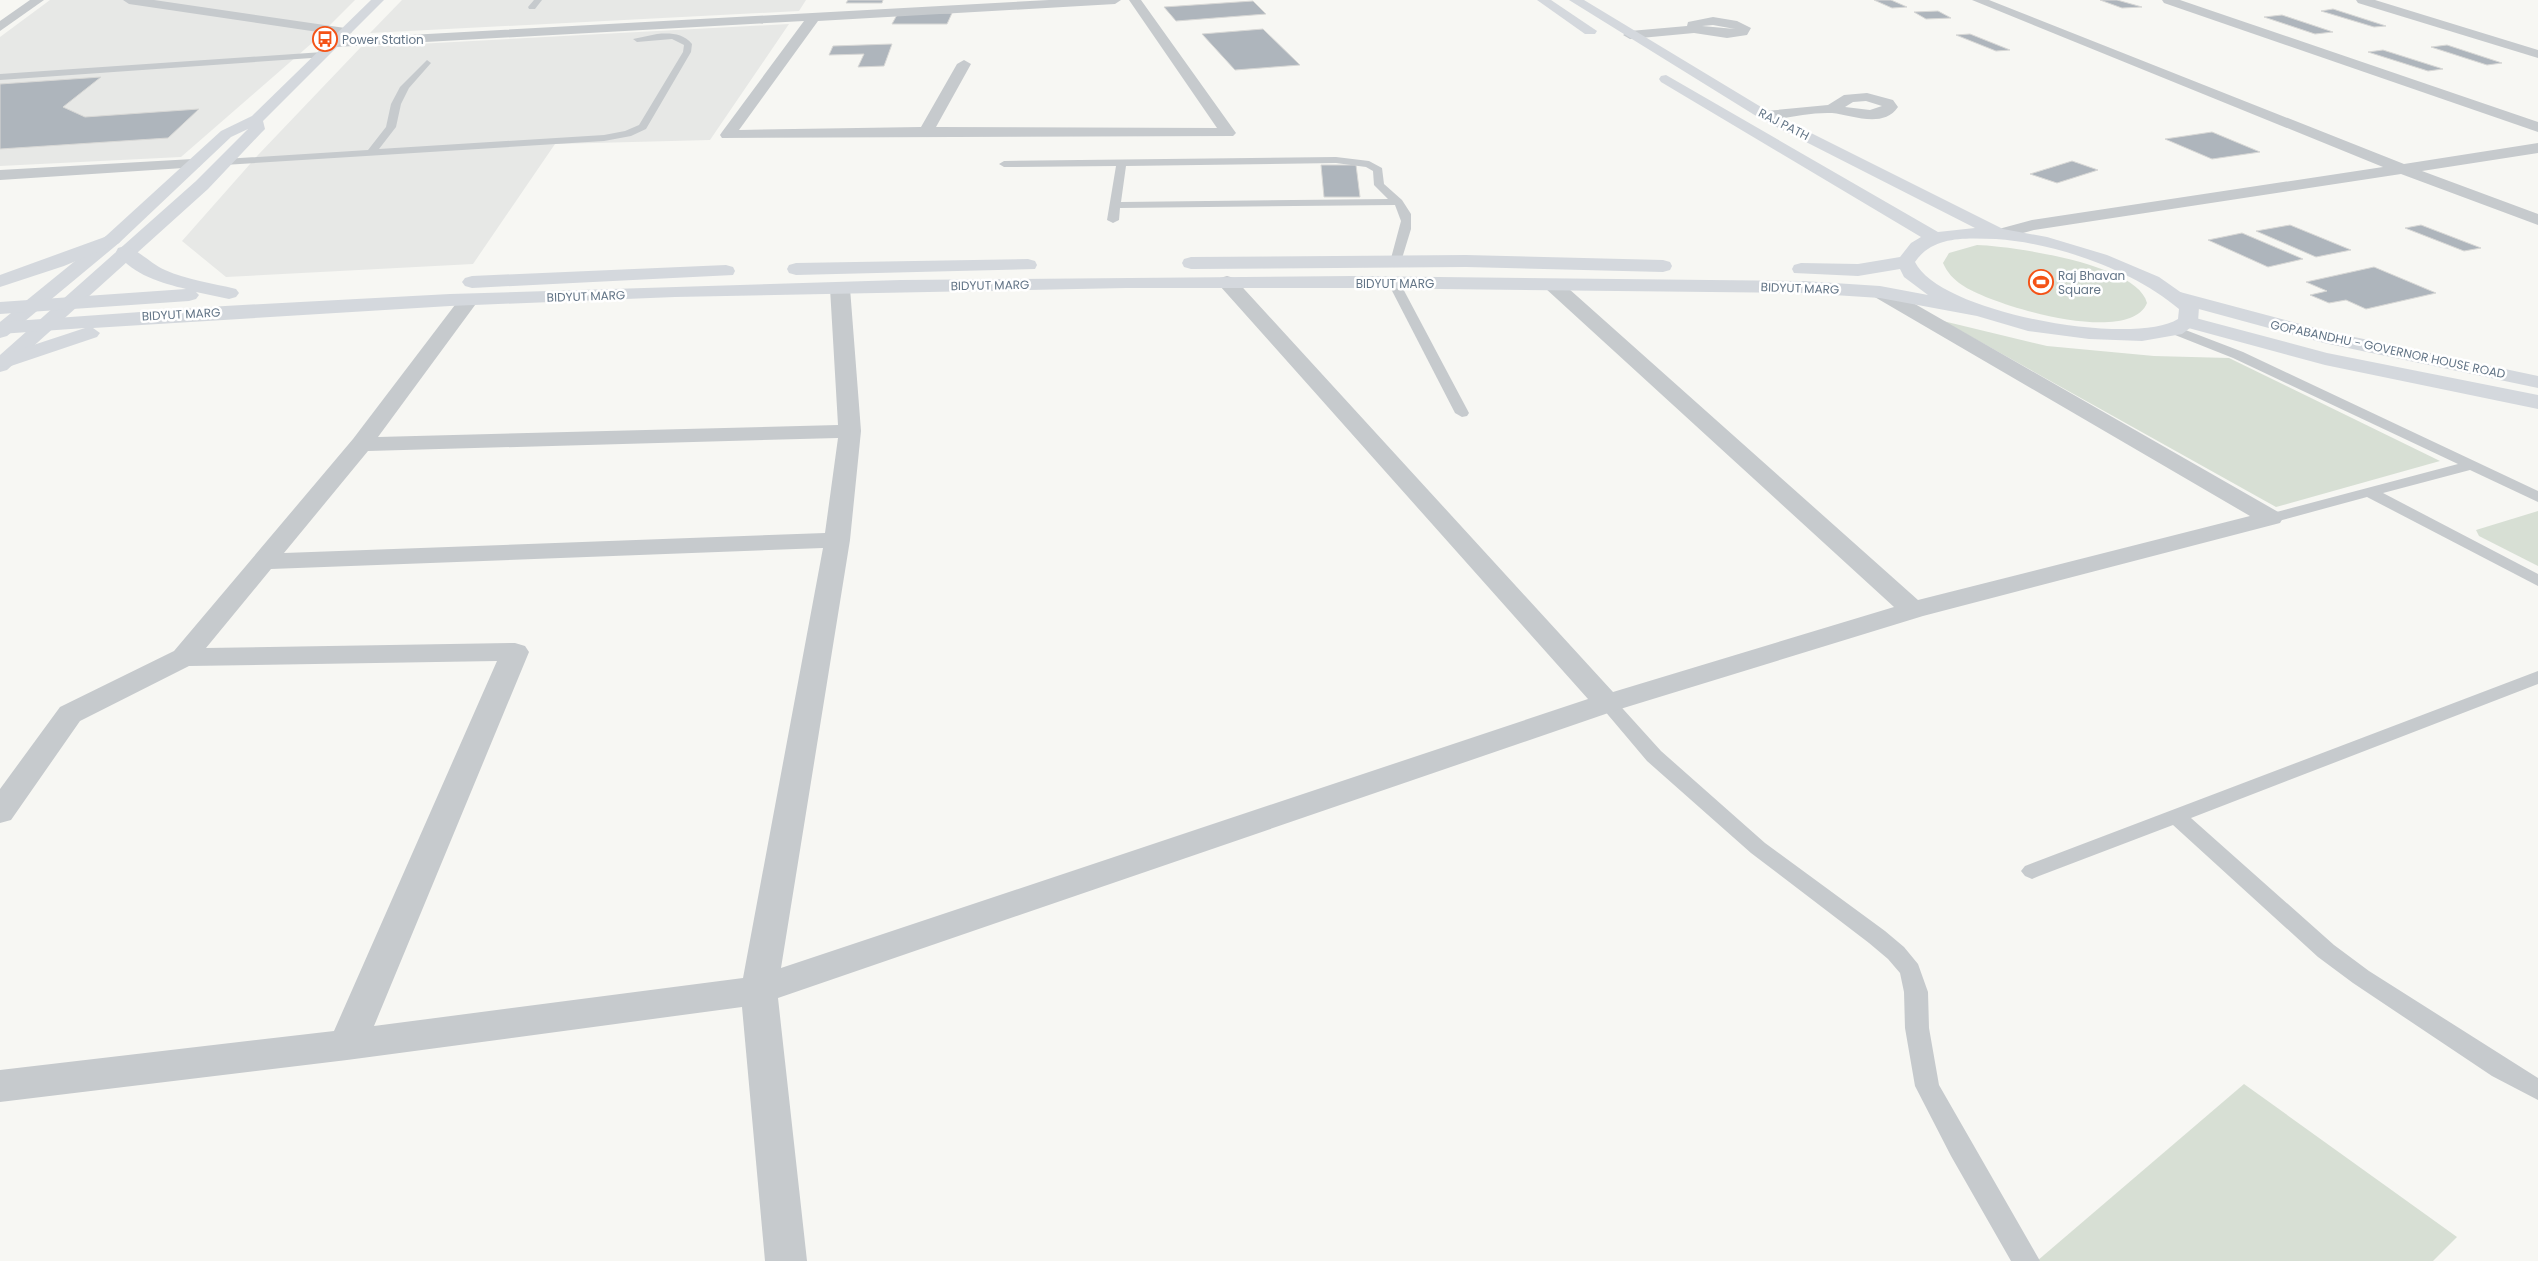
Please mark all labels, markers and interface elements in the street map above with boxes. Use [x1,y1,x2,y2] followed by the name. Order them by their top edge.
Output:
[312,26,338,52] bus stop icon: Power Station
[342,31,424,48] place label: Power Station
[1756,104,1812,144] street label: RAJ PATH
[2058,267,2125,298] place label: Raj Bhavan Square
[2028,269,2054,295] sports icon: Raj Bhavan Square
[1356,275,1434,292] street label: BIDYUT MARG
[951,276,1029,294] street label: BIDYUT MARG
[1760,278,1840,298] street label: BIDYUT MARG
[546,286,626,306] street label: BIDYUT MARG
[141,303,221,325] street label: BIDYUT MARG
[2269,316,2507,382] street label: GOPABANDHU - GOVERNOR HOUSE ROAD

